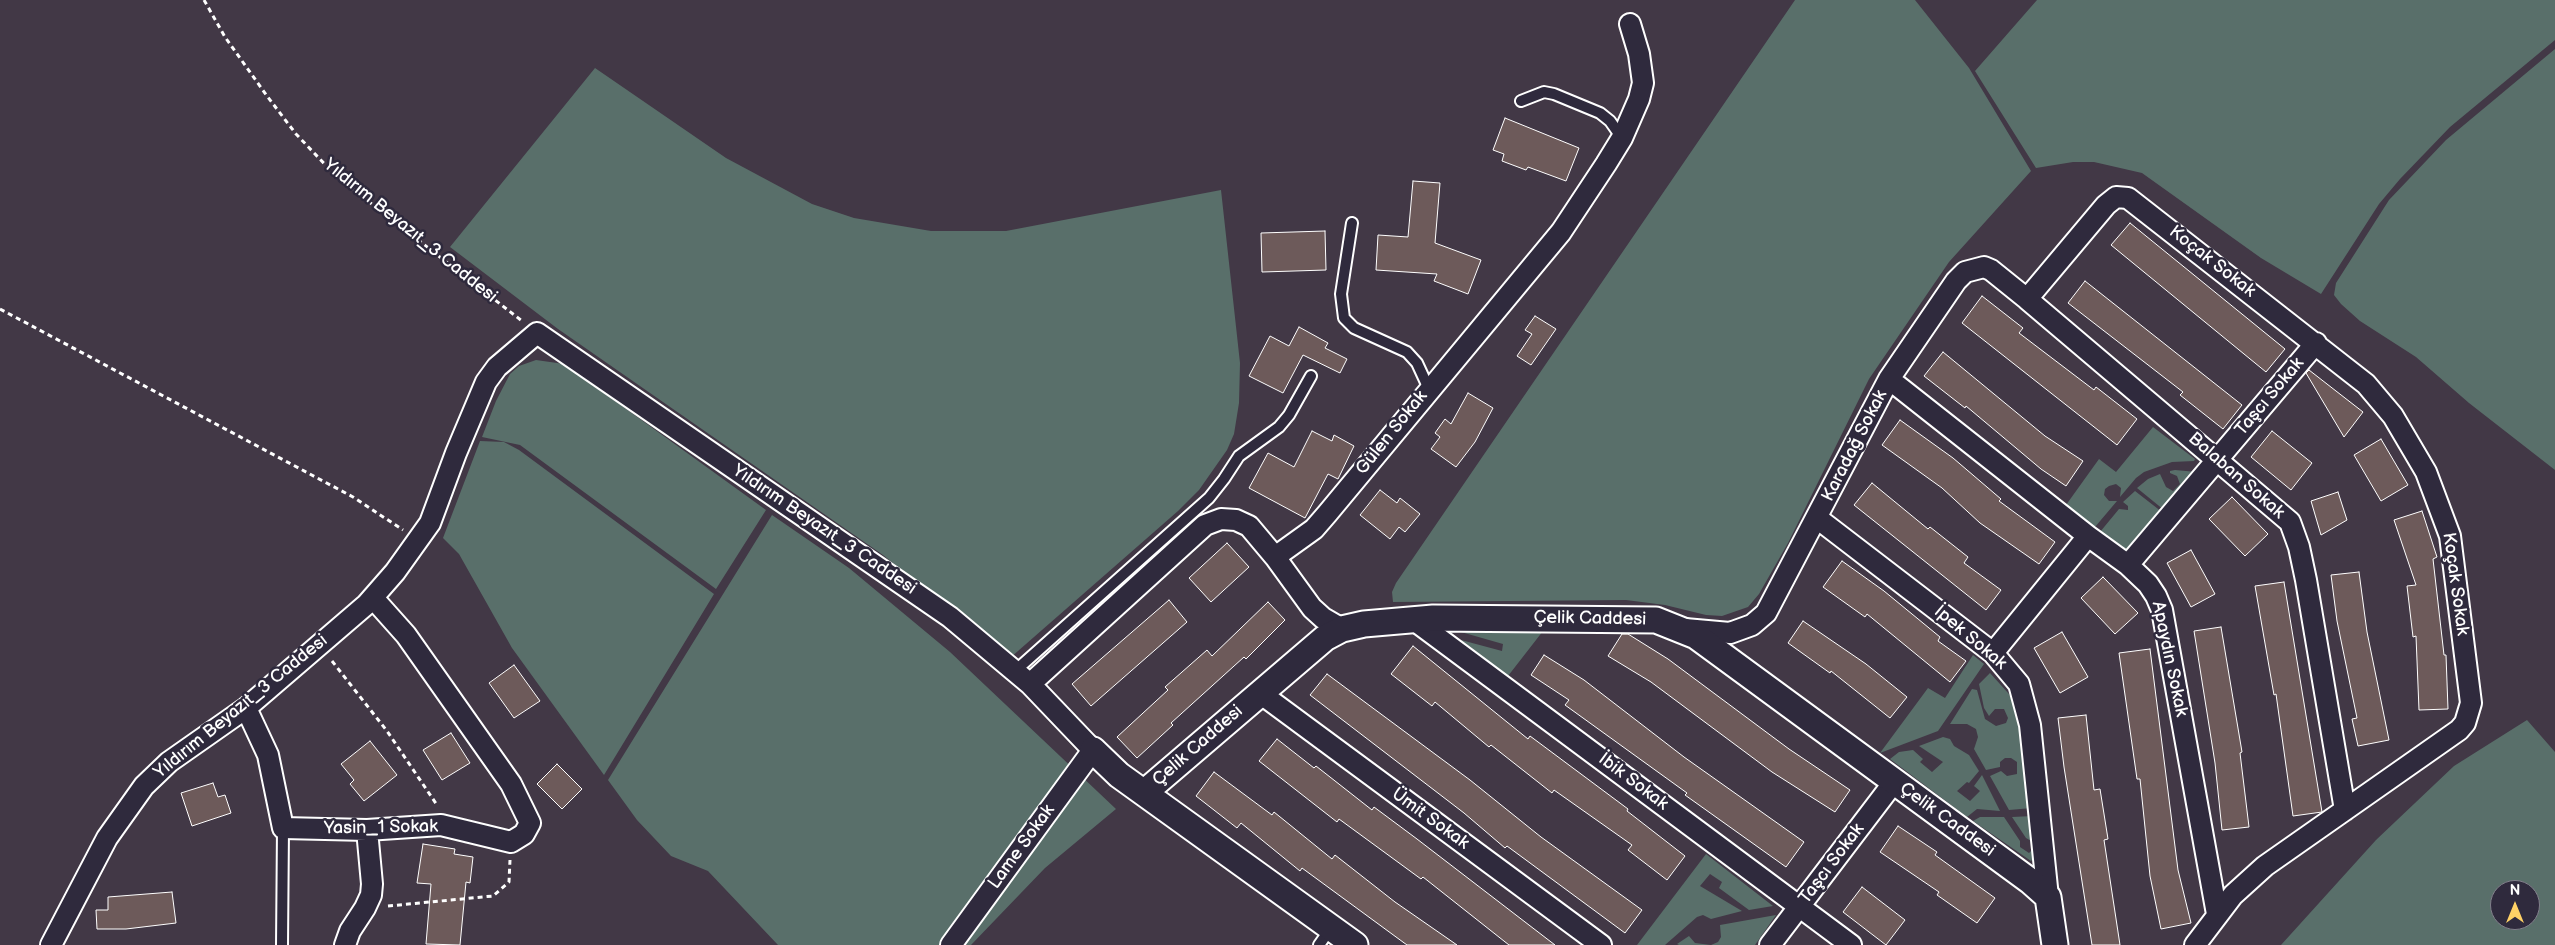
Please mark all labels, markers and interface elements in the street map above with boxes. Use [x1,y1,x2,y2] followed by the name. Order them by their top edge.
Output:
[319,154,501,308] street label: Yıldırım Beyazıt_3 Caddesi
[2164,222,2260,302] street label: Koçak Sokak
[2231,354,2309,440] street label: Taşcı Sokak
[1352,387,1432,479] street label: Gülen Sokak
[1818,387,1892,505] street label: Karadağ Sokak
[2183,428,2289,524] street label: Balaban Sokak
[728,460,920,600] street label: Yıldırım Beyazıt_3 Caddesi
[2437,531,2473,637] street label: Koçak Sokak
[2146,599,2192,719] street label: Apaydın Sokak
[1929,601,2011,675] street label: İpek Sokak
[1533,607,1647,631] street label: Çelik Caddesi
[150,630,332,784] street label: Yıldırım Beyazıt_3 Caddesi
[1148,701,1248,791] street label: Çelik Caddesi
[1594,749,1672,815] street label: İbik Sokak
[1895,778,1999,862] street label: Çelik Caddesi
[1387,784,1473,854] street label: Ümit Sokak
[984,801,1060,893] street label: Lame Sokak
[324,816,438,840] street label: Yasin_1 Sokak
[1795,819,1869,909] street label: Taşcı Sokak
[2490,880,2540,930] north arrow
[2510,882,2520,899] text: N

